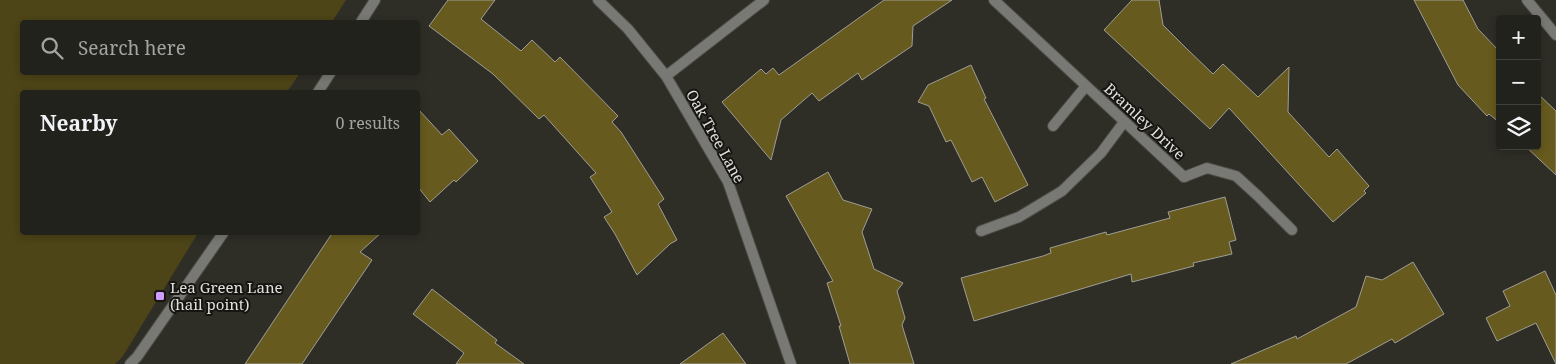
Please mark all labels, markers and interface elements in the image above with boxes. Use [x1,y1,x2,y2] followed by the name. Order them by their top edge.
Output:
[1496,15,1541,150] map controls
[1496,15,1541,60] button: +
[20,20,420,75] search box
[38,34,66,62] icon: search
[78,35,186,61] text: Search here
[1496,60,1541,105] button: −
[1100,78,1190,164] street label: Bramley Drive
[682,86,750,186] street label: Oak Tree Lane
[1496,105,1541,150] button: layers
[40,109,118,137] text: Nearby
[336,112,400,134] text: 0 results
[170,277,283,314] place label: Lea Green Lane (hail point)
[154,290,166,302] marker: Lea Green Lane (hail point)

